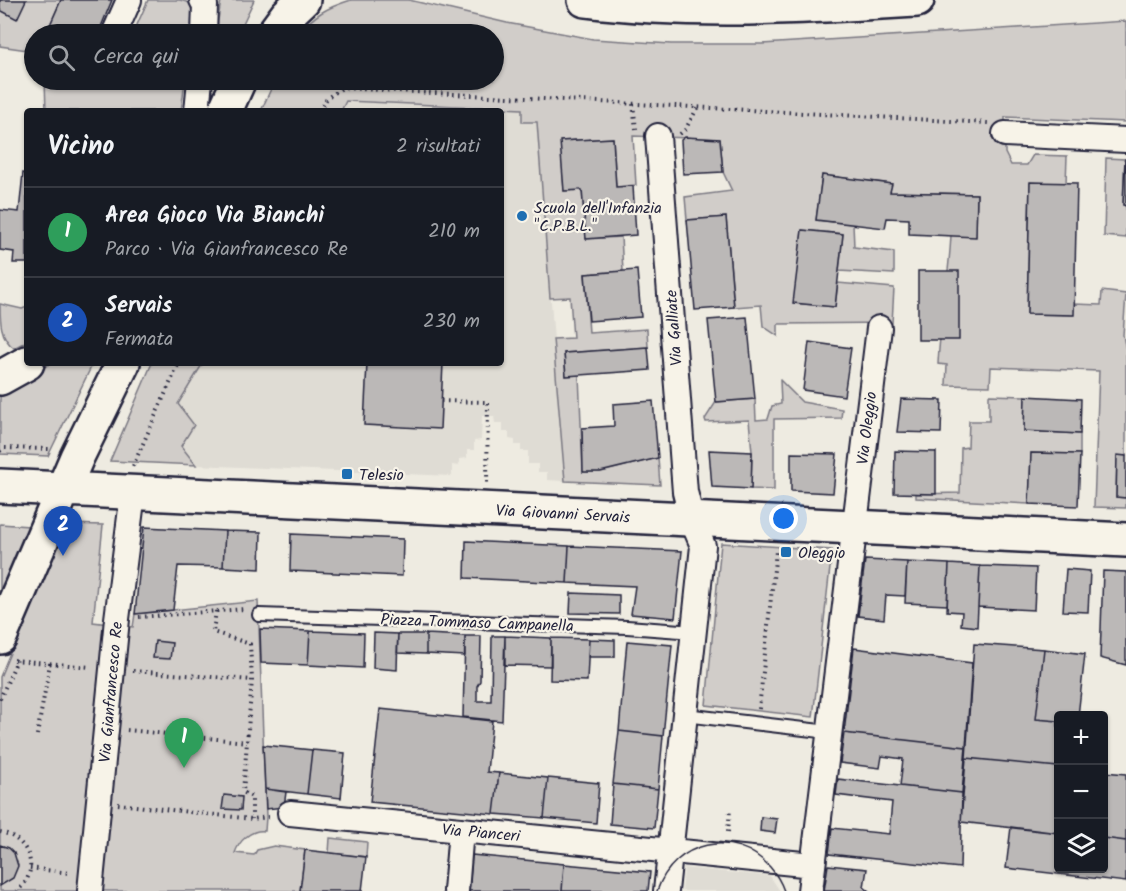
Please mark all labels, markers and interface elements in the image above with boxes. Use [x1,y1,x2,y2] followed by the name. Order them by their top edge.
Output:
[24,24,504,90] search box
[93,40,179,75] text: Cerca qui
[45,41,78,74] icon: search
[48,126,114,168] text: Vicino
[396,131,480,163] text: 2 risultati
[534,196,662,239] place label: Scuola dell'Infanzia "C.P.B.L."
[105,199,324,234] text: Area Gioco Via Bianchi
[515,209,529,223] marker: Scuola dell'Infanzia "C.P.B.L."
[64,216,71,248] text: 1
[428,216,480,248] text: 210 m
[105,234,348,266] text: Parco · Via Gianfrancesco Re
[105,289,172,324] text: Servais
[659,289,690,367] street label: Via Galliate
[62,306,73,338] text: 2
[423,306,480,338] text: 230 m
[105,324,174,356] text: Fermata
[851,390,884,466] street label: Via Oleggio
[359,463,404,488] place label: Telesio
[340,467,354,481] marker: Telesio
[495,498,631,531] street label: Via Giovanni Servais
[769,504,798,533] your location
[44,506,82,556] pin: 2
[798,541,845,566] place label: Oleggio
[779,545,793,559] marker: Oleggio
[380,608,574,639] street label: Piazza Tommaso Campanella
[93,620,130,764] street label: Via Gianfrancesco Re
[1054,711,1108,873] map controls
[1054,711,1108,765] button: +
[164,718,204,768] pin: 1
[1054,765,1108,819] button: −
[441,818,522,849] street label: Via Pianceri
[1054,819,1108,873] button: layers

